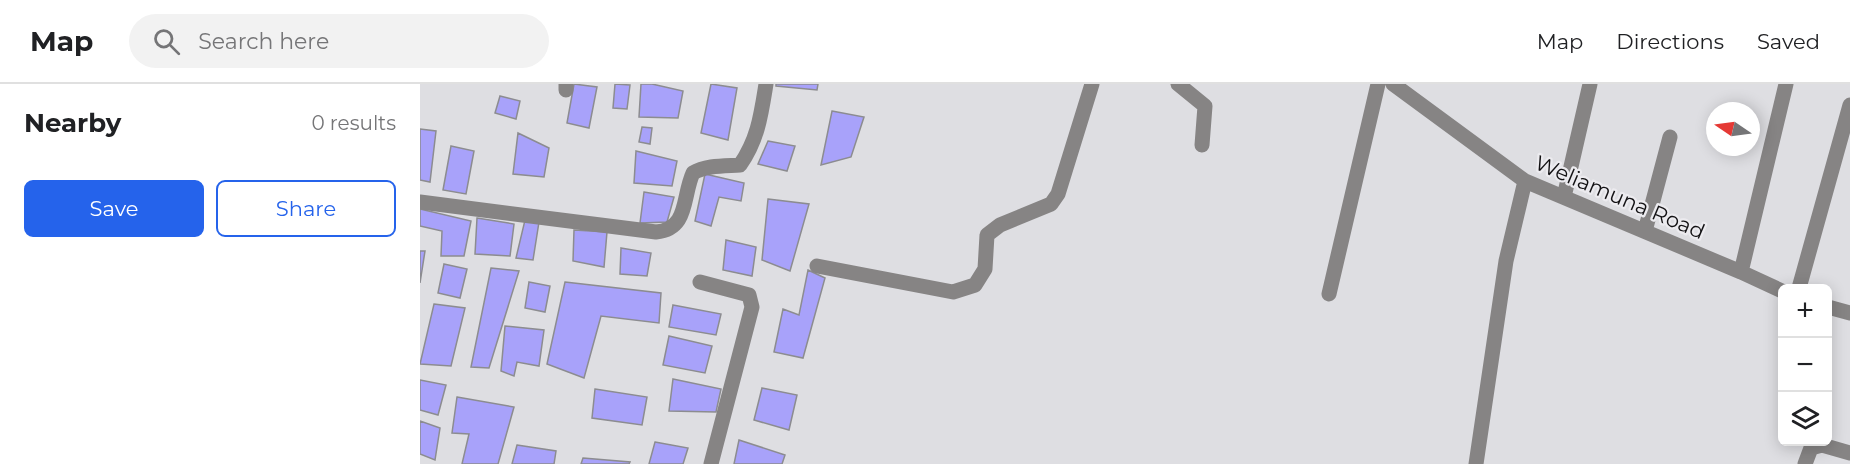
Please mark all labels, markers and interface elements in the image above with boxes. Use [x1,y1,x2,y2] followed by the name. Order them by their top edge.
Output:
[129,14,549,68] search box
[30,24,93,58] text: Map
[150,25,183,58] icon: search
[198,28,329,55] text: Search here
[1537,29,1583,54] text: Map
[1616,29,1724,54] text: Directions
[1757,29,1820,54] text: Saved
[1706,102,1760,156] north arrow
[24,107,121,139] text: Nearby
[311,111,396,135] text: 0 results
[1531,150,1709,244] street label: Weliamuna Road
[24,180,204,237] button: Save
[216,180,396,237] button: Share
[1778,284,1832,446] map controls
[1778,284,1832,338] button: +
[1778,338,1832,392] button: −
[1778,392,1832,446] button: layers

